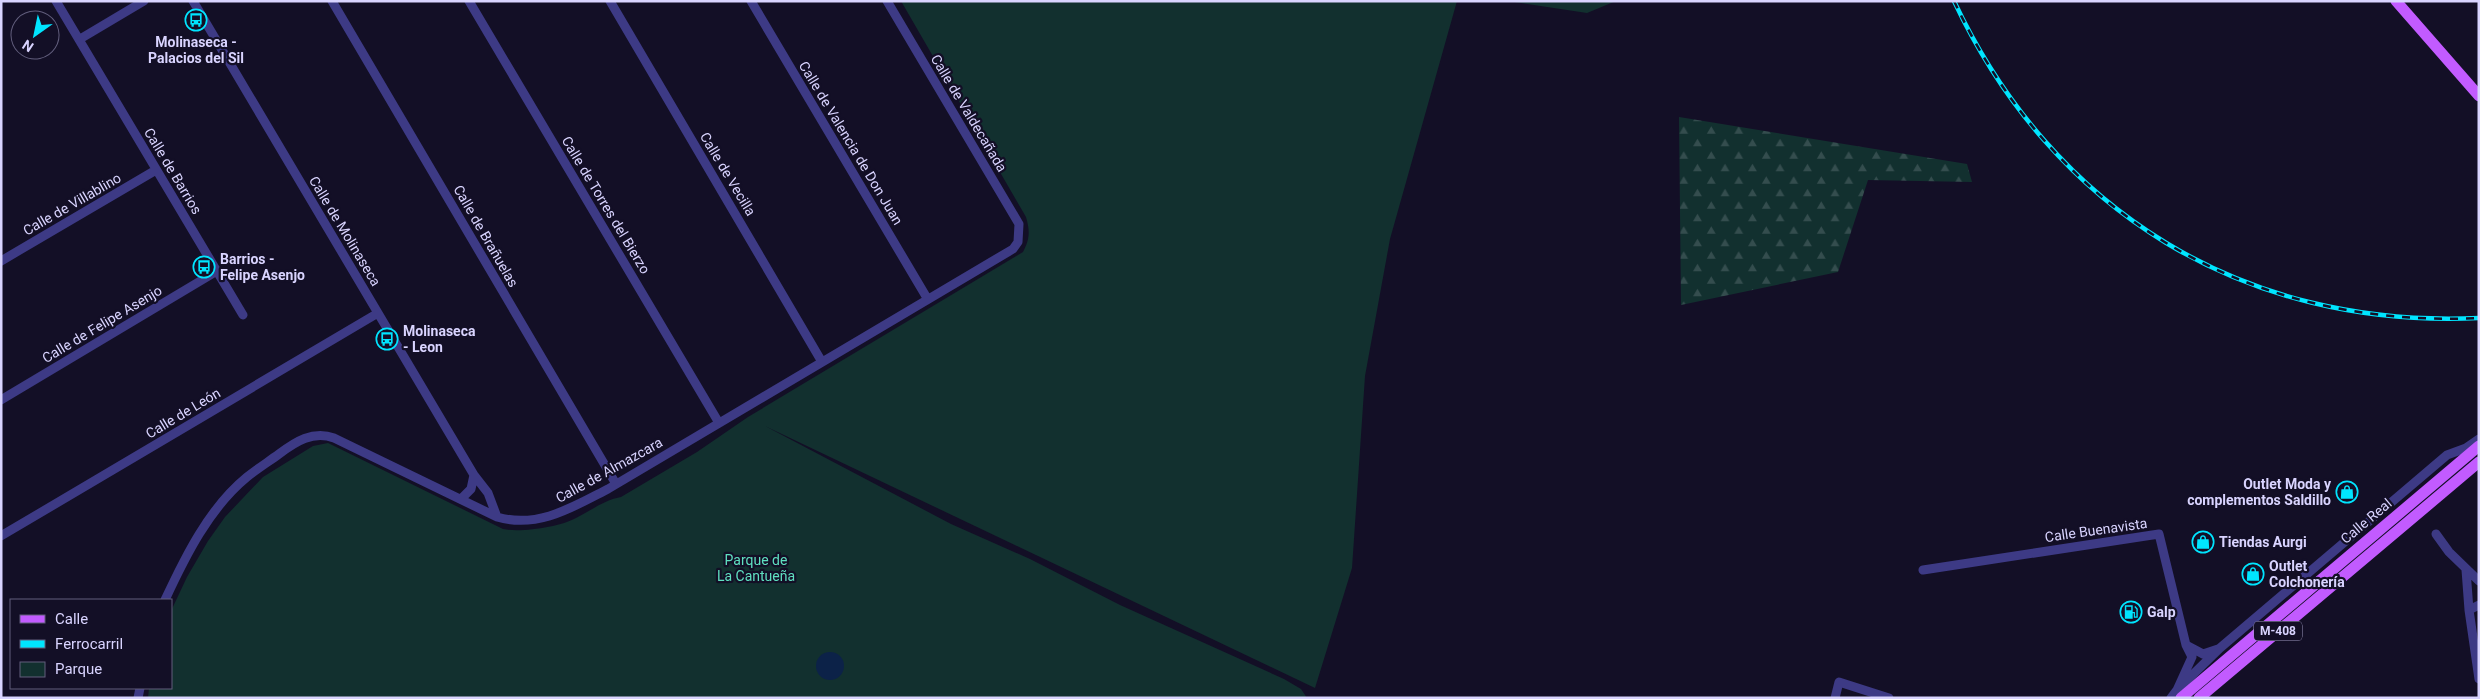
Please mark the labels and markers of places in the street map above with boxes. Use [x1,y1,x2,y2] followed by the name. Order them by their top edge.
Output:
[184,8,208,32] bus stop icon: Molinaseca - Palacios del Sil
[148,34,244,66] place label: Molinaseca - Palacios del Sil
[220,251,305,283] place label: Barrios - Felipe Asenjo
[192,255,216,279] bus stop icon: Barrios - Felipe Asenjo
[403,323,476,355] place label: Molinaseca - Leon
[375,327,399,351] bus stop icon: Molinaseca - Leon
[2187,476,2332,508] place label: Outlet Moda y complementos Saldillo
[2335,480,2359,504] shop icon: Outlet Moda y complementos Saldillo
[2191,530,2215,554] shop icon: Tiendas Aurgi
[2219,534,2307,550] place label: Tiendas Aurgi
[2269,558,2345,590] place label: Outlet Colchonería
[2241,562,2265,586] shop icon: Outlet Colchonería
[2119,600,2143,624] fuel station icon: Galp
[2147,604,2176,620] place label: Galp

